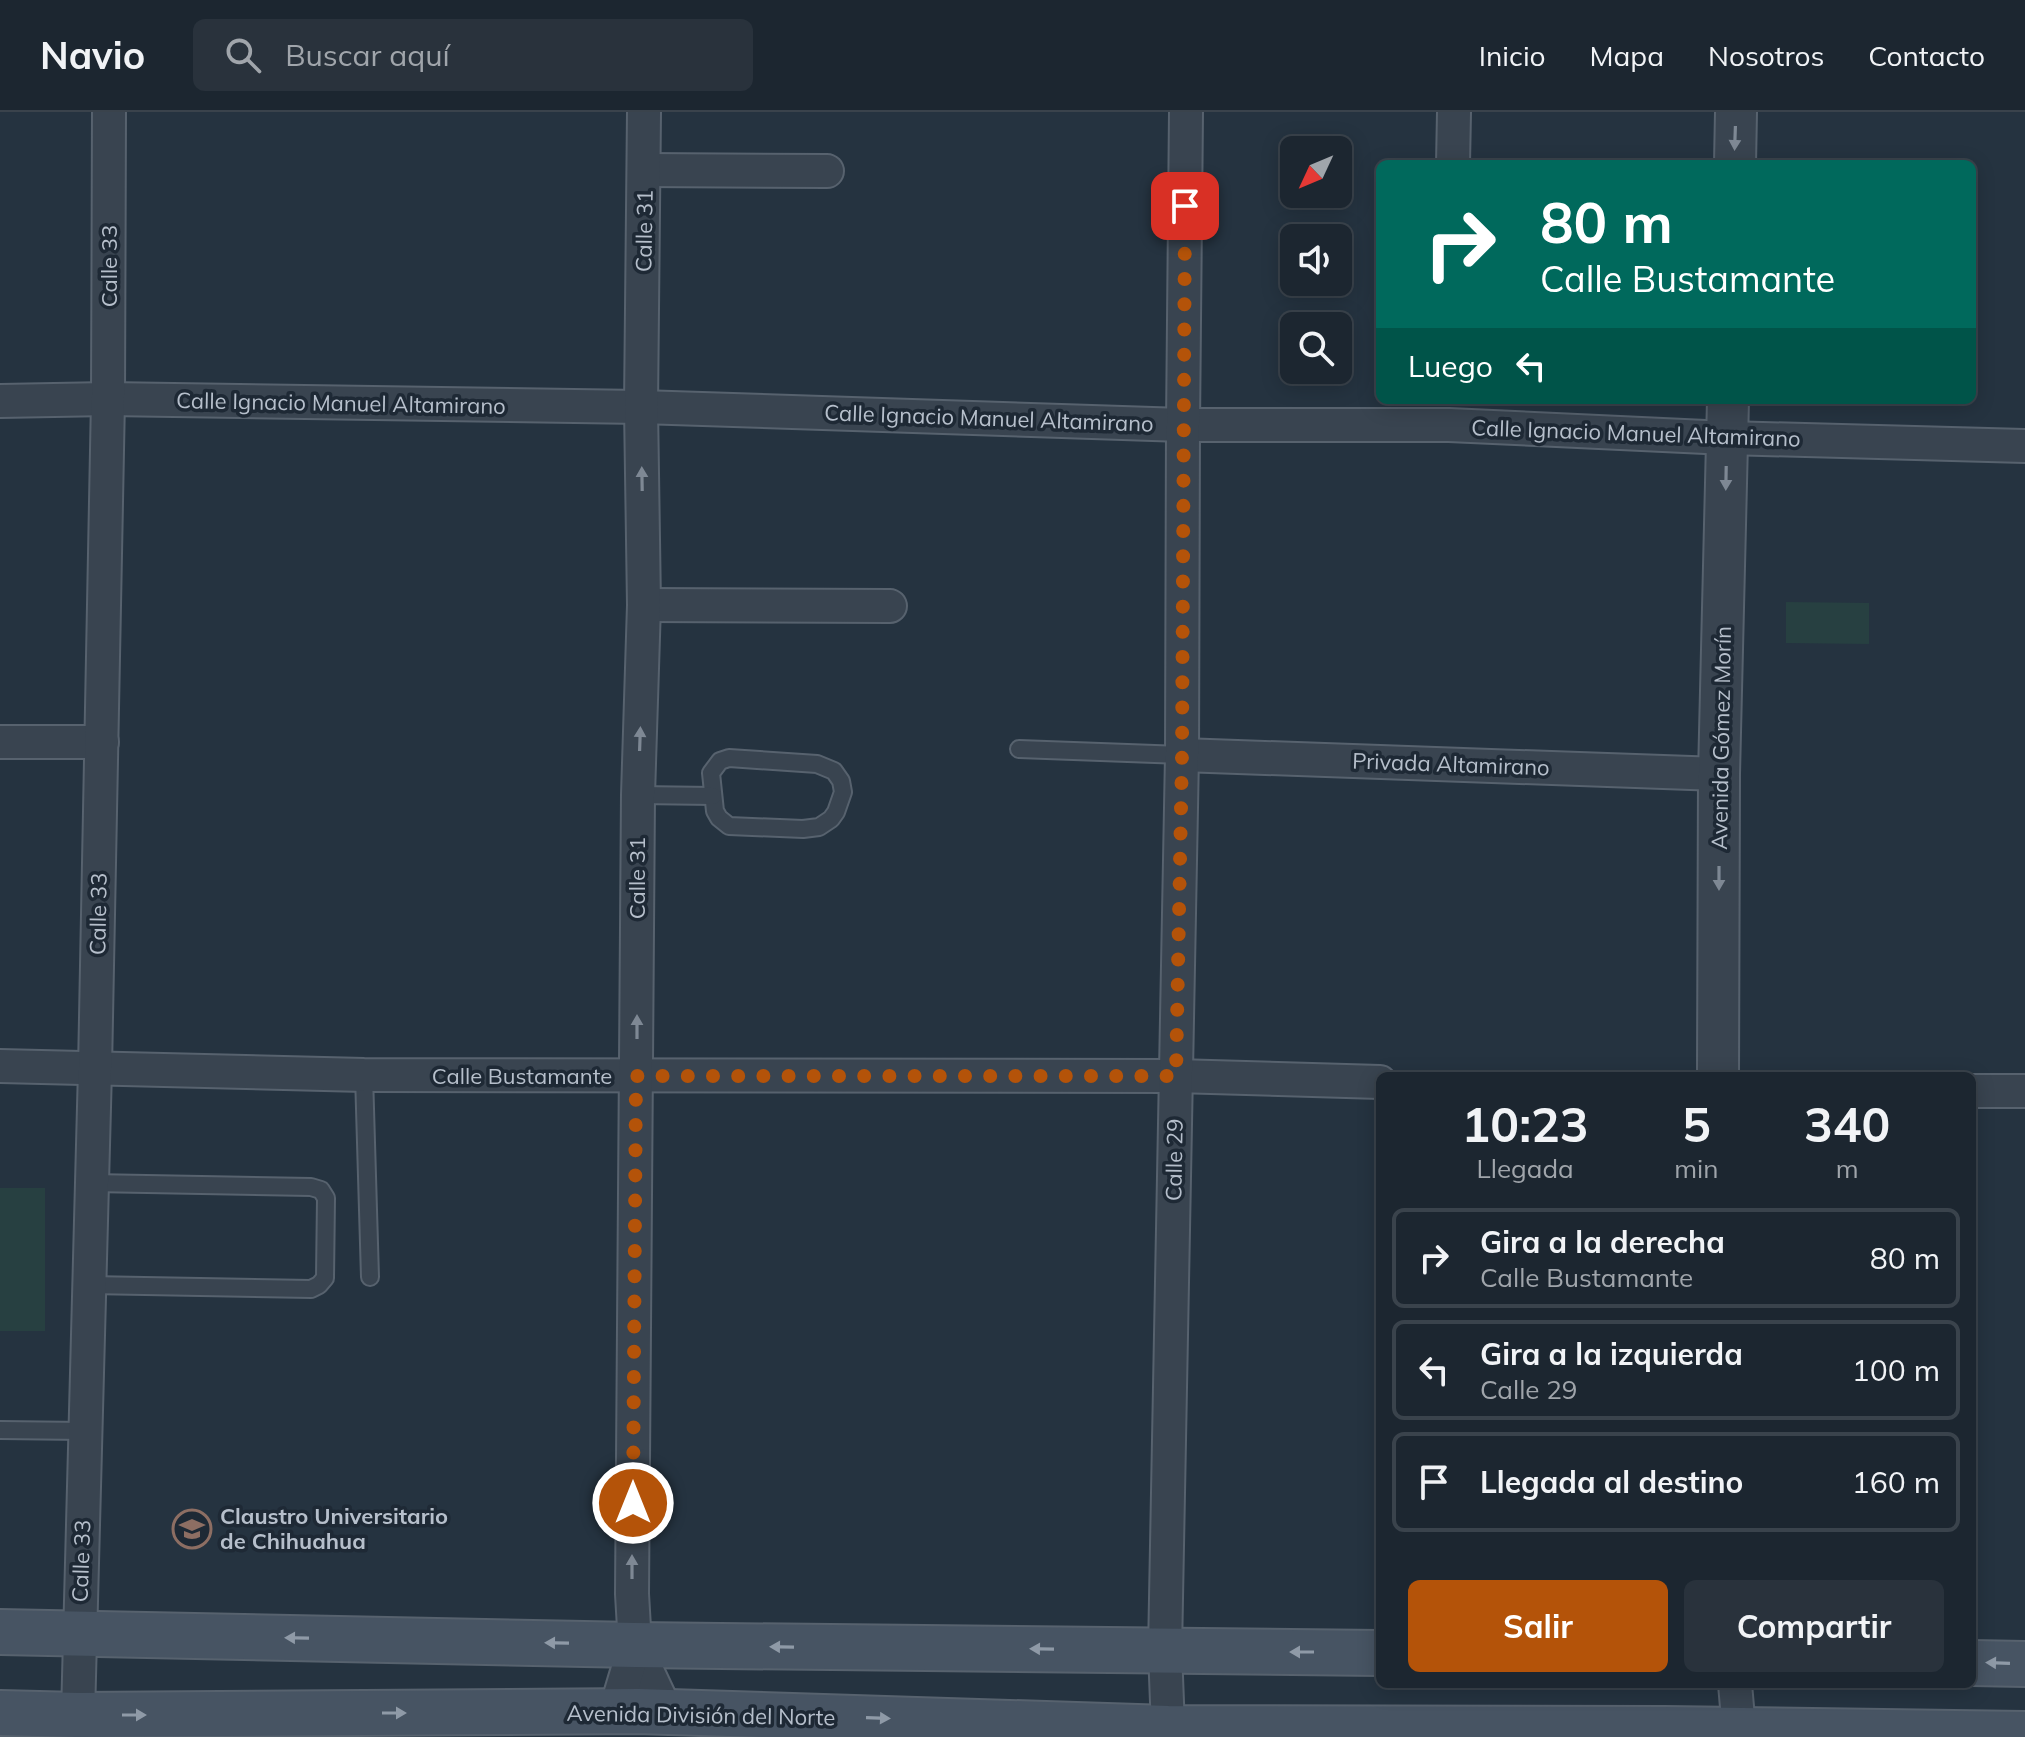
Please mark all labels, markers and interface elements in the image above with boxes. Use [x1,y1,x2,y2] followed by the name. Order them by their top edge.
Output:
[193,19,753,91] search box
[40,31,145,79] text: Navio
[221,33,265,77] icon: search
[285,36,450,74] text: Buscar aquí
[1479,38,1546,73] text: Inicio
[1590,38,1664,73] text: Mapa
[1708,38,1824,73] text: Nosotros
[1868,38,1985,73] text: Contacto
[1729,126,1742,151] one-way arrow
[1280,136,1352,208] north arrow
[1280,136,1352,384] map controls
[1151,172,1219,240] pin
[1163,184,1207,228] icon: arrive
[1540,187,1673,257] text: 80 m
[629,190,659,272] street label: Calle 31
[1408,192,1512,296] icon: right
[1280,224,1352,296] button: sound
[95,225,123,307] street label: Calle 33
[1540,256,1835,301] text: Calle Bustamante
[1280,312,1352,384] button: search
[1509,344,1553,388] icon: left
[1408,347,1493,385] text: Luego
[176,386,506,420] street label: Calle Ignacio Manuel Altamirano
[824,398,1154,438] street label: Calle Ignacio Manuel Altamirano
[1471,413,1801,453] street label: Calle Ignacio Manuel Altamirano
[636,466,648,491] one-way arrow
[1720,466,1732,491] one-way arrow
[1705,626,1737,850] street label: Avenida Gómez Morín
[633,726,646,751] one-way arrow
[1352,747,1550,781] street label: Privada Altamirano
[623,837,651,919] street label: Calle 31
[1713,866,1725,891] one-way arrow
[83,873,113,955] street label: Calle 33
[631,1014,643,1039] one-way arrow
[432,1062,612,1090] street label: Calle Bustamante
[1462,1094,1589,1154] text: 10:23
[1682,1094,1711,1154] text: 5
[1804,1094,1890,1154] text: 340
[1159,1119,1189,1201] street label: Calle 29
[1477,1152,1574,1185] text: Llegada
[1674,1152,1718,1185] text: min
[1836,1152,1859,1185] text: m
[1480,1223,1725,1261] text: Gira a la derecha
[1412,1236,1456,1280] icon: right
[1870,1239,1940,1277] text: 80 m
[1480,1261,1693,1294] text: Calle Bustamante
[1480,1335,1743,1373] text: Gira a la izquierda
[1412,1348,1456,1392] icon: left
[1852,1351,1940,1389] text: 100 m
[1480,1373,1577,1406] text: Calle 29
[1412,1460,1456,1504] icon: arrive
[591,1461,675,1545] position arrow
[1480,1463,1743,1501] text: Llegada al destino
[1852,1463,1940,1501] text: 160 m
[220,1502,448,1555] place label: Claustro Universitario de Chihuahua
[171,1508,213,1550] school or university icon: Claustro Universitario de Chihuahua
[66,1519,96,1603] street label: Calle 33
[626,1554,638,1579] one-way arrow
[1408,1580,1668,1672] button: Salir
[1684,1580,1944,1672] button: Compartir
[284,1631,309,1644] one-way arrow
[544,1637,569,1649] one-way arrow
[769,1640,794,1653] one-way arrow
[1029,1643,1054,1656] one-way arrow
[1289,1646,1314,1658] one-way arrow
[1985,1657,2011,1670] one-way arrow
[566,1699,836,1731] street label: Avenida División del Norte
[382,1707,407,1719] one-way arrow
[122,1709,147,1721] one-way arrow
[866,1712,891,1725] one-way arrow

